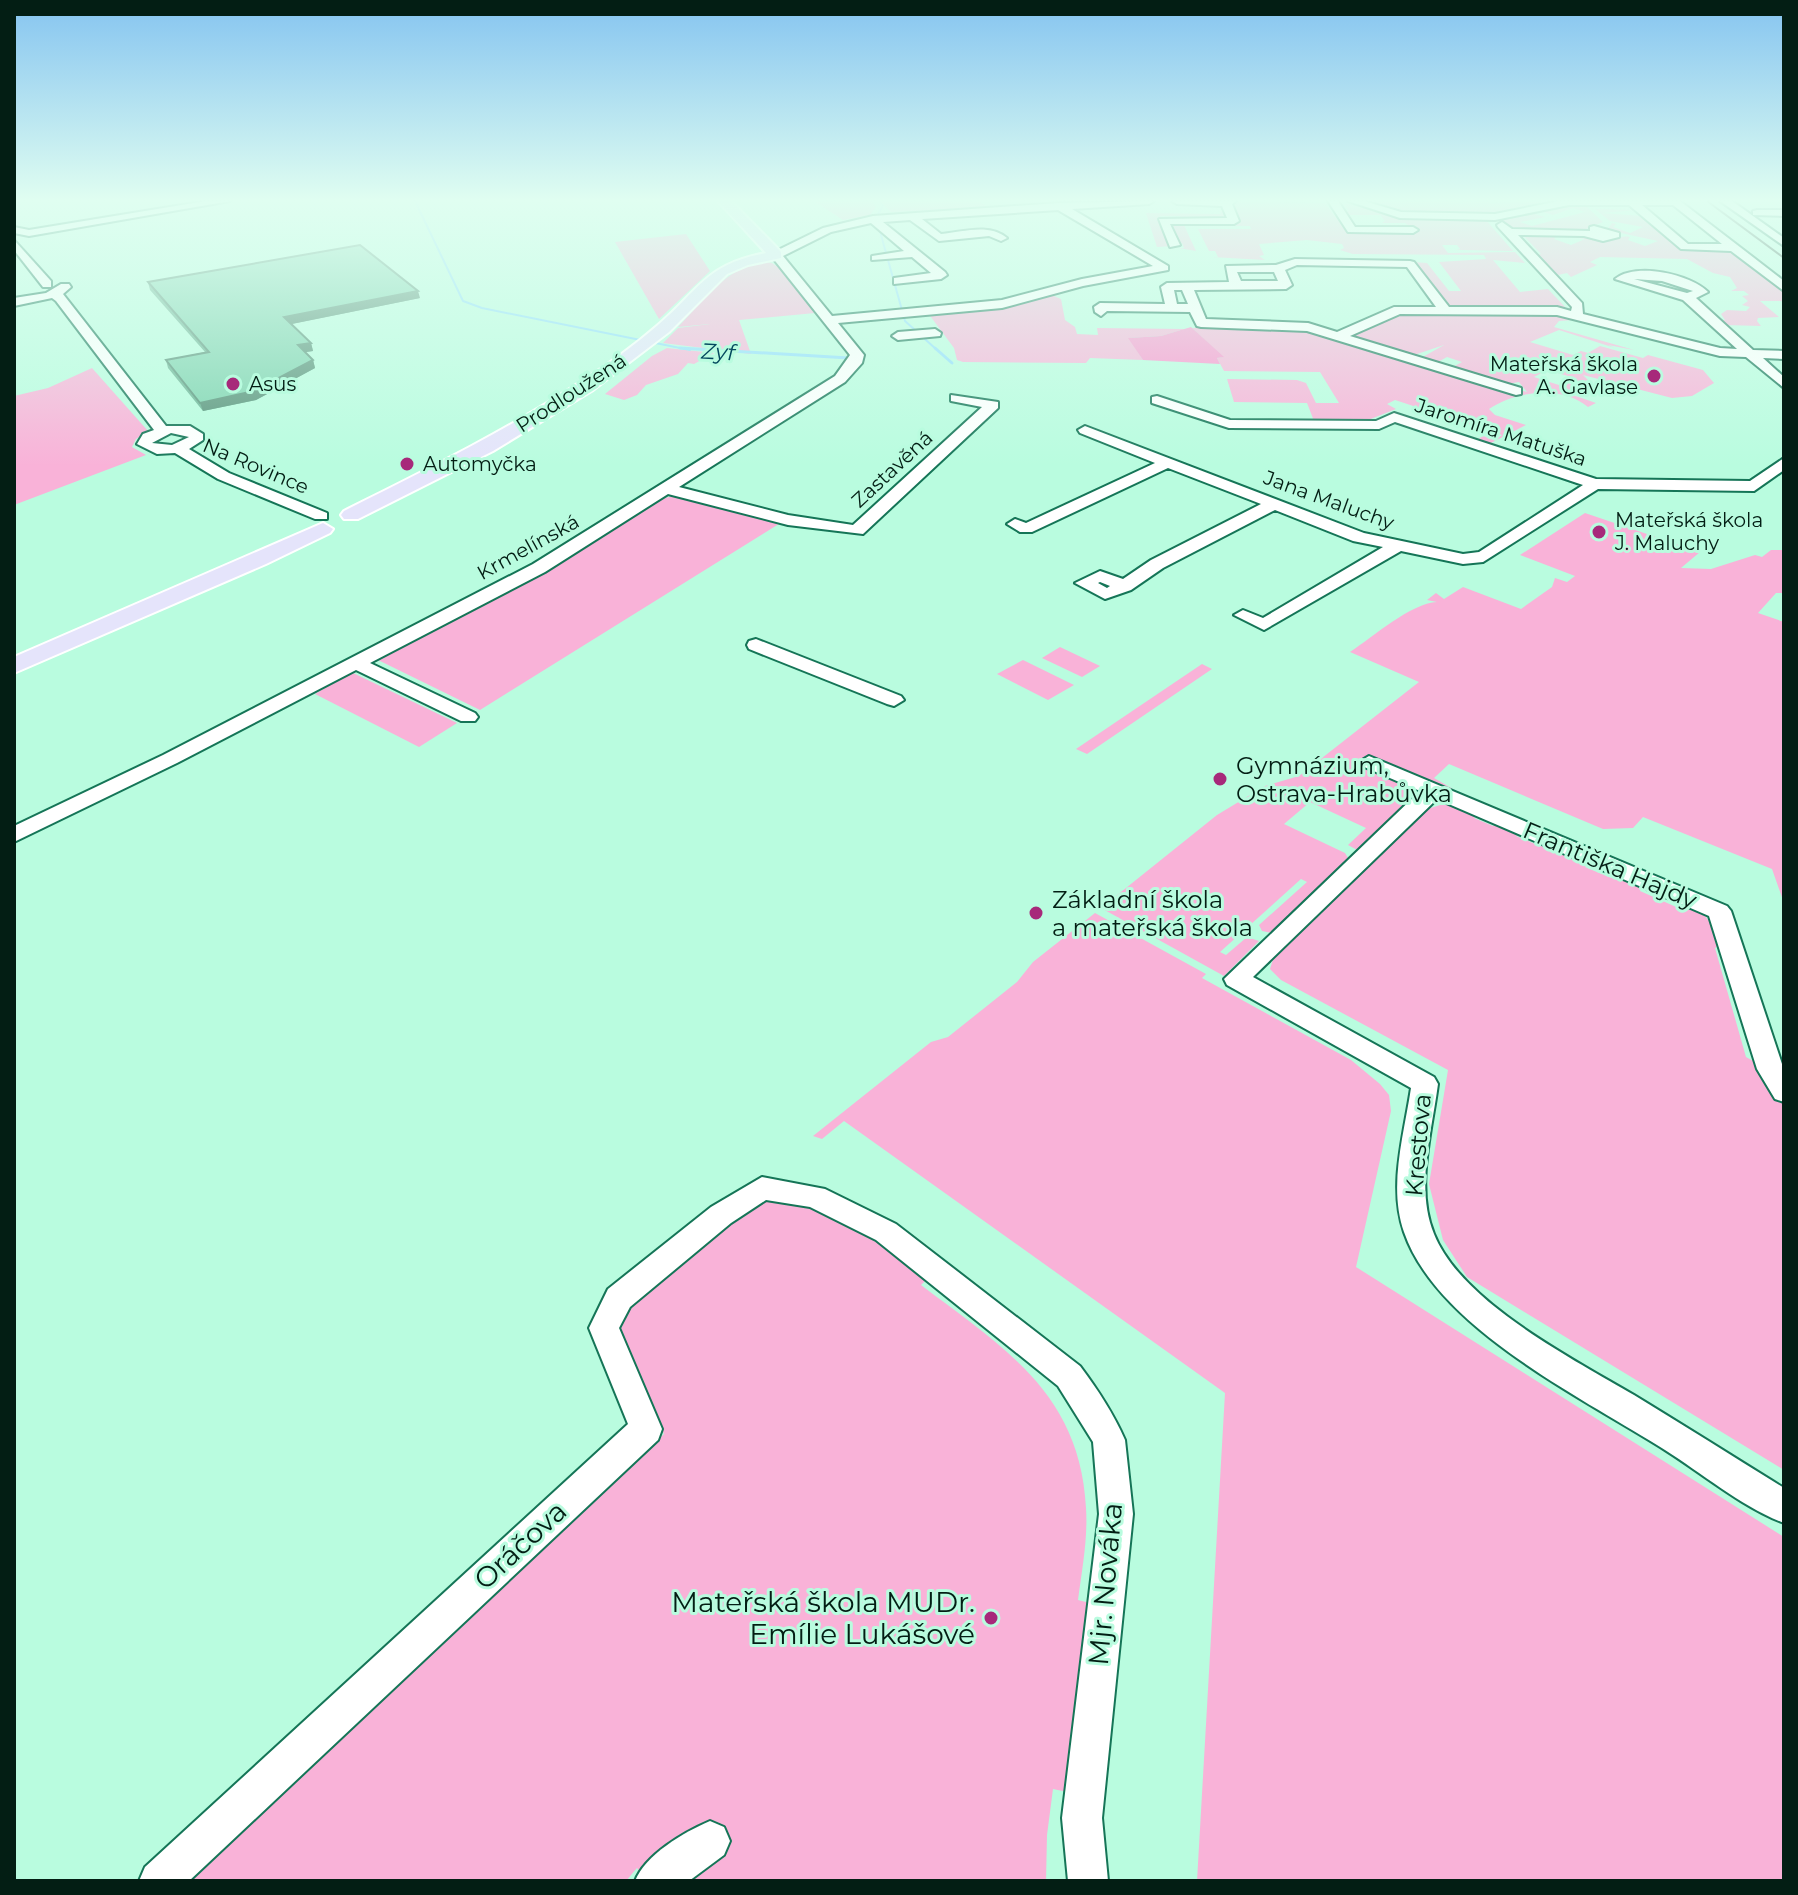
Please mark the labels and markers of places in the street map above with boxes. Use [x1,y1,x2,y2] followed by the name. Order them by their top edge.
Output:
[1490,352,1638,399] place label: Mateřská škola A. Gavlase
[1645,367,1663,385] marker: Mateřská škola A. Gavlase
[249,372,296,396] place label: Asus
[224,375,242,393] marker: Asus
[423,452,537,476] place label: Automyčka
[398,455,416,473] marker: Automyčka
[1614,508,1763,555] place label: Mateřská škola J. Maluchy
[1590,523,1608,541] marker: Mateřská škola J. Maluchy
[1236,751,1452,808] place label: Gymnázium, Ostrava-Hrabůvka
[1211,770,1229,788] marker: Gymnázium, Ostrava-Hrabůvka
[1052,885,1253,942] place label: Základní škola a mateřská škola
[1027,904,1045,922] marker: Základní škola a mateřská škola
[671,1585,975,1651] place label: Mateřská škola MUDr. Emílie Lukášové
[982,1609,1000,1627] marker: Mateřská škola MUDr. Emílie Lukášové

